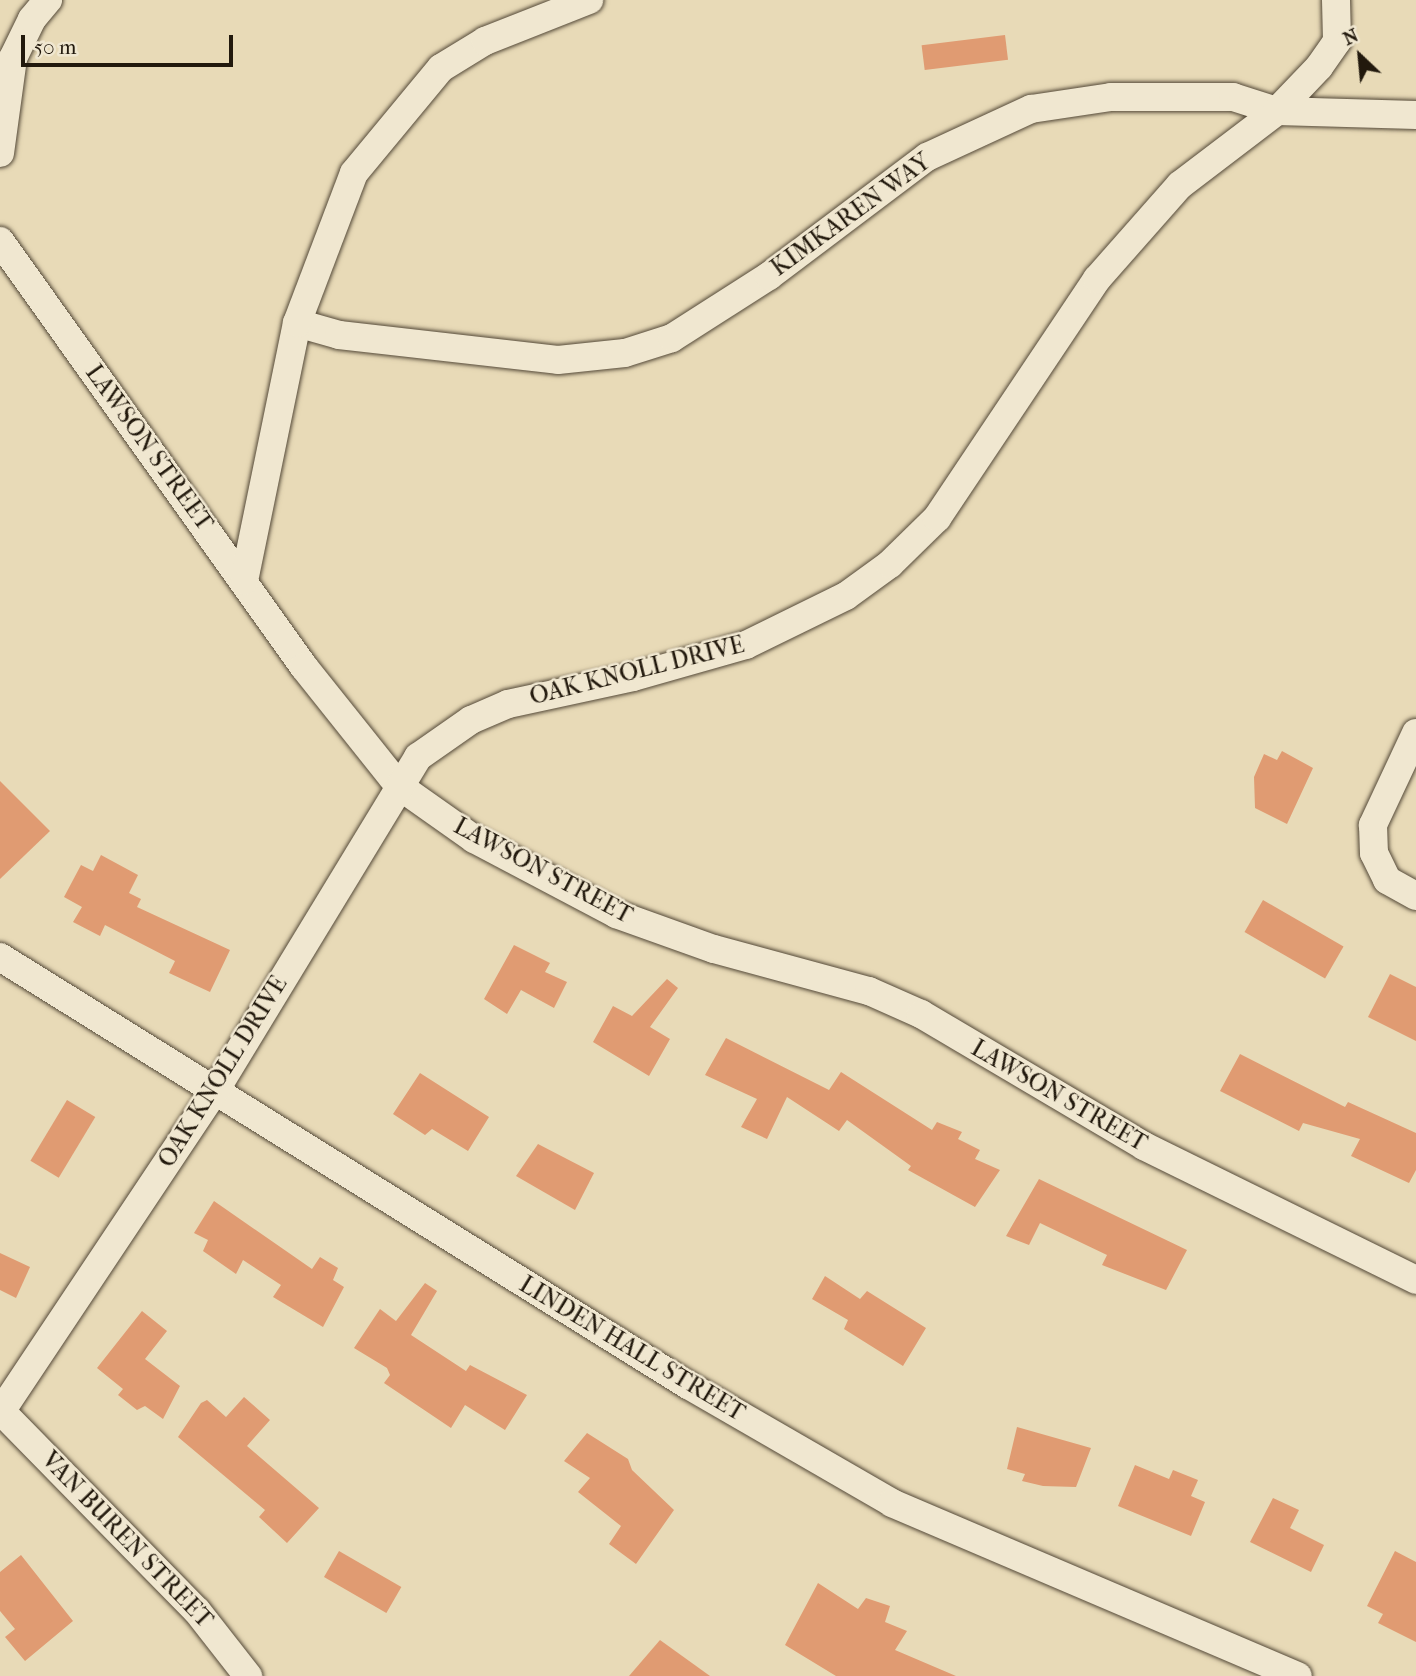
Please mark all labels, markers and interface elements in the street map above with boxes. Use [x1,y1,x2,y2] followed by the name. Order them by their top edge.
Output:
[24,21,236,65] scale bar
[1325,21,1395,91] north arrow
[1339,24,1362,50] text: N
[34,35,77,59] text: 50 m
[766,147,936,283] street label: KIMKAREN WAY
[79,359,219,537] street label: LAWSON STREET
[527,630,747,712] street label: OAK KNOLL DRIVE
[449,812,637,930] street label: LAWSON STREET
[152,971,294,1173] street label: OAK KNOLL DRIVE
[966,1034,1152,1158] street label: LAWSON STREET
[514,1270,750,1428] street label: LINDEN HALL STREET
[35,1446,219,1634] street label: VAN BUREN STREET

